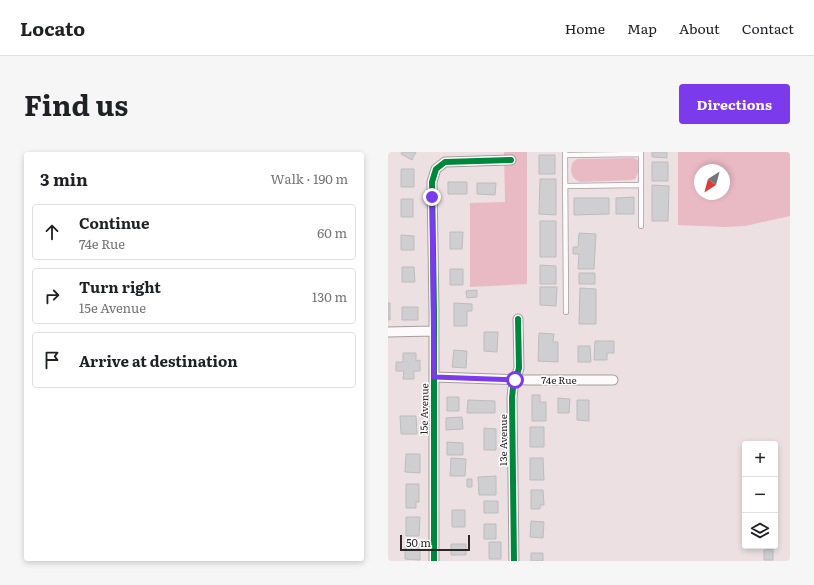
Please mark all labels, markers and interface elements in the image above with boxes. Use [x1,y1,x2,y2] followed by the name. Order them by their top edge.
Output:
[20,14,85,42] text: Locato
[565,18,605,38] text: Home
[627,18,657,38] text: Map
[679,18,720,38] text: About
[742,18,794,38] text: Contact
[24,83,128,125] text: Find us
[679,84,790,124] button: Directions
[694,164,730,200] north arrow
[40,166,88,191] text: 3 min
[270,169,348,188] text: Walk · 190 m
[423,188,441,206] route end
[79,211,149,234] text: Continue
[41,221,63,243] icon: ahead
[317,223,347,242] text: 60 m
[79,234,125,253] text: 74e Rue
[79,275,161,298] text: Turn right
[41,285,63,307] icon: right
[312,287,347,306] text: 130 m
[79,298,146,317] text: 15e Avenue
[41,349,63,371] icon: arrive
[79,349,238,372] text: Arrive at destination
[506,371,524,389] route start
[541,372,577,387] street label: 74e Rue
[416,383,431,435] street label: 15e Avenue
[495,414,510,466] street label: 13e Avenue
[742,441,778,549] map controls
[742,441,778,477] button: +
[742,477,778,513] button: −
[742,513,778,549] button: layers
[400,533,470,552] scale bar
[406,534,431,550] text: 50 m

